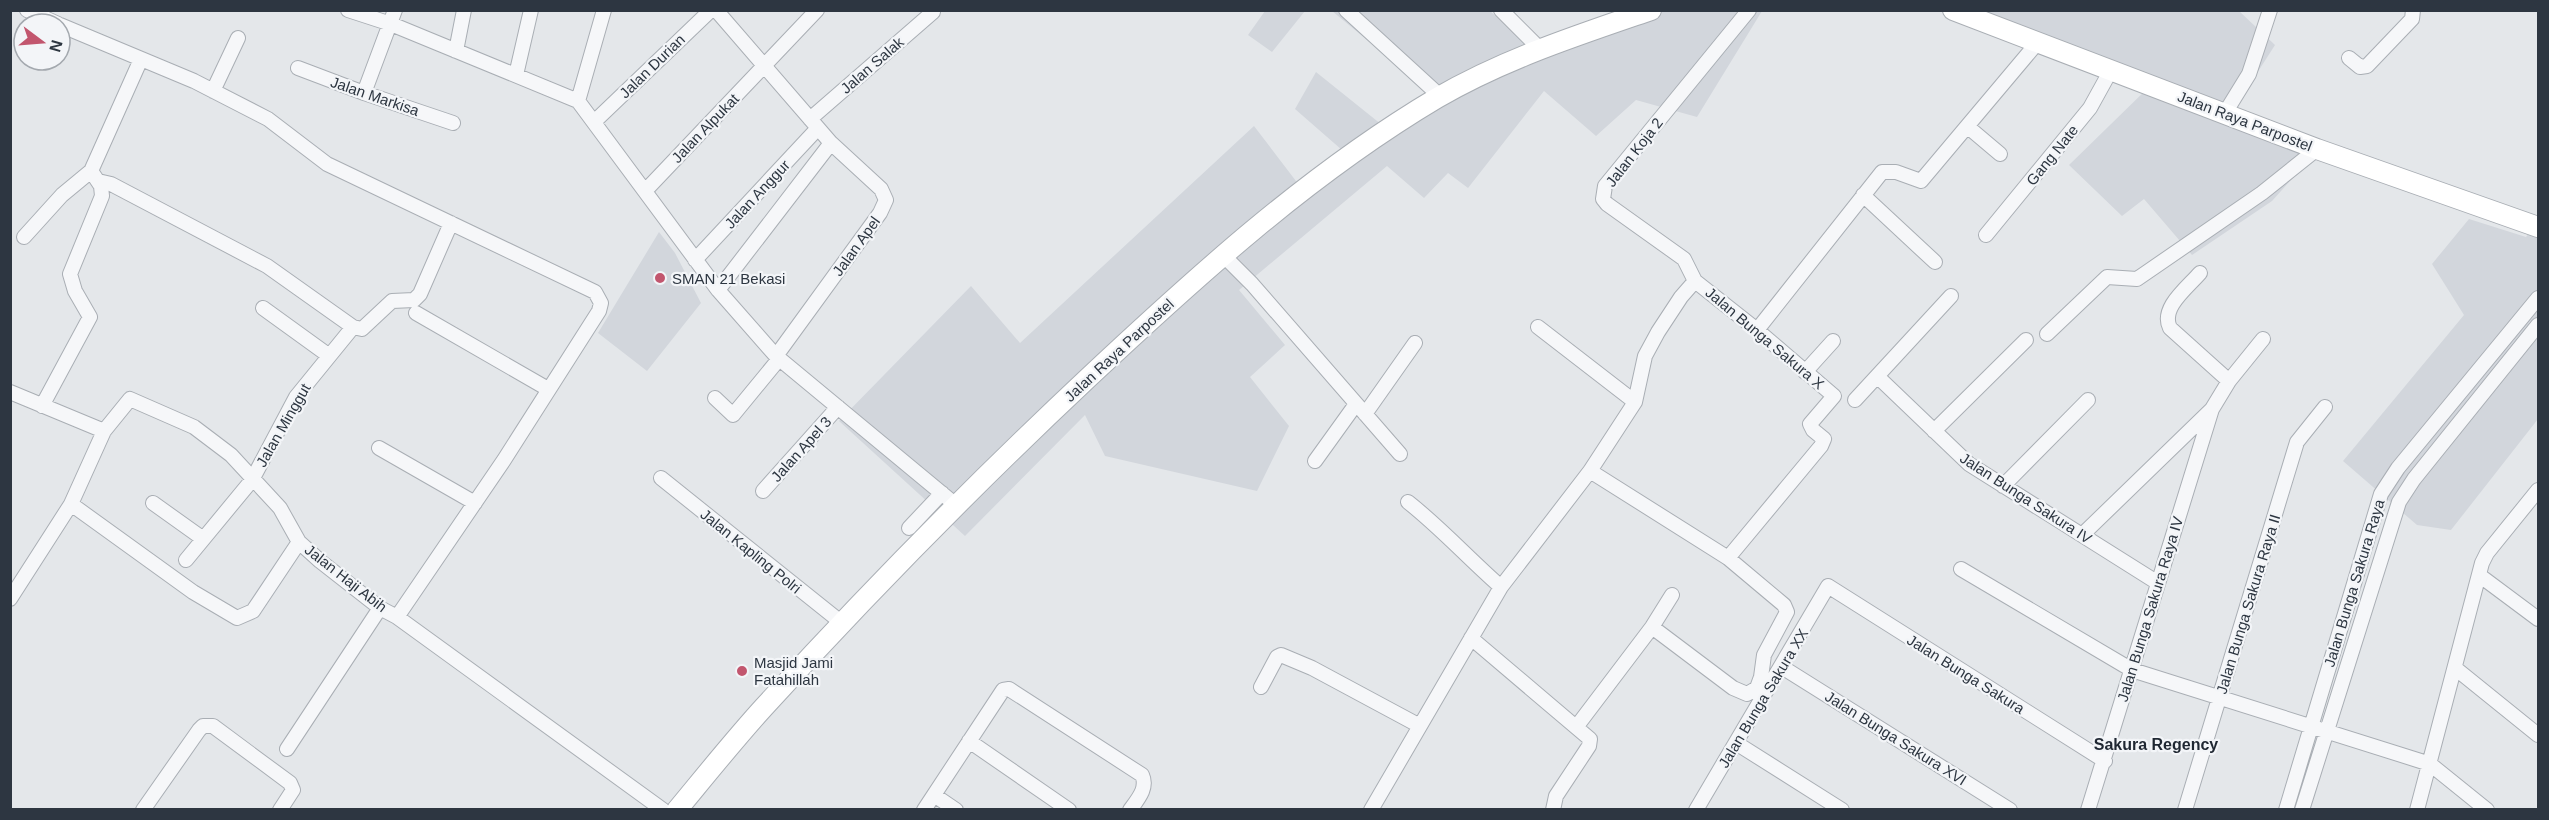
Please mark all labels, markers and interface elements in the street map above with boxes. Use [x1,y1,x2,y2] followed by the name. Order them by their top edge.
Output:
[12,12,72,72] north arrow
[616,31,688,101] street label: Jalan Durian
[837,33,907,97] street label: Jalan Salak
[46,38,66,54] text: N
[328,73,422,119] street label: Jalan Markisa
[2175,88,2315,154] street label: Jalan Raya Parpostel
[668,89,743,166] street label: Jalan Alpukat
[1602,114,1666,190] street label: Jalan Koja 2
[2023,121,2081,189] street label: Gang Nate
[721,156,793,232] street label: Jalan Anggur
[829,213,883,279] street label: Jalan Apel
[672,270,785,287] place label: SMAN 21 Bekasi
[653,271,667,285] marker: SMAN 21 Bekasi
[1702,284,1828,392] street label: Jalan Bunga Sakura X
[1061,295,1177,405] street label: Jalan Raya Parpostel
[252,380,314,470] street label: Jalan Minggut
[767,413,835,485] street label: Jalan Apel 3
[1957,449,2095,547] street label: Jalan Bunga Sakura IV
[2320,497,2388,669] street label: Jalan Bunga Sakura Raya
[697,505,805,597] street label: Jalan Kapling Polri
[2213,512,2283,696] street label: Jalan Bunga Sakura Raya II
[2114,514,2186,704] street label: Jalan Bunga Sakura Raya IV
[302,541,390,615] street label: Jalan Haji Abih
[1715,625,1811,771] street label: Jalan Bunga Sakura XX
[1904,631,2028,717] street label: Jalan Bunga Sakura
[754,654,833,688] place label: Masjid Jami Fatahillah
[735,664,749,678] marker: Masjid Jami Fatahillah
[1822,687,1970,789] street label: Jalan Bunga Sakura XVI
[2094,736,2218,753] district label: Sakura Regency

